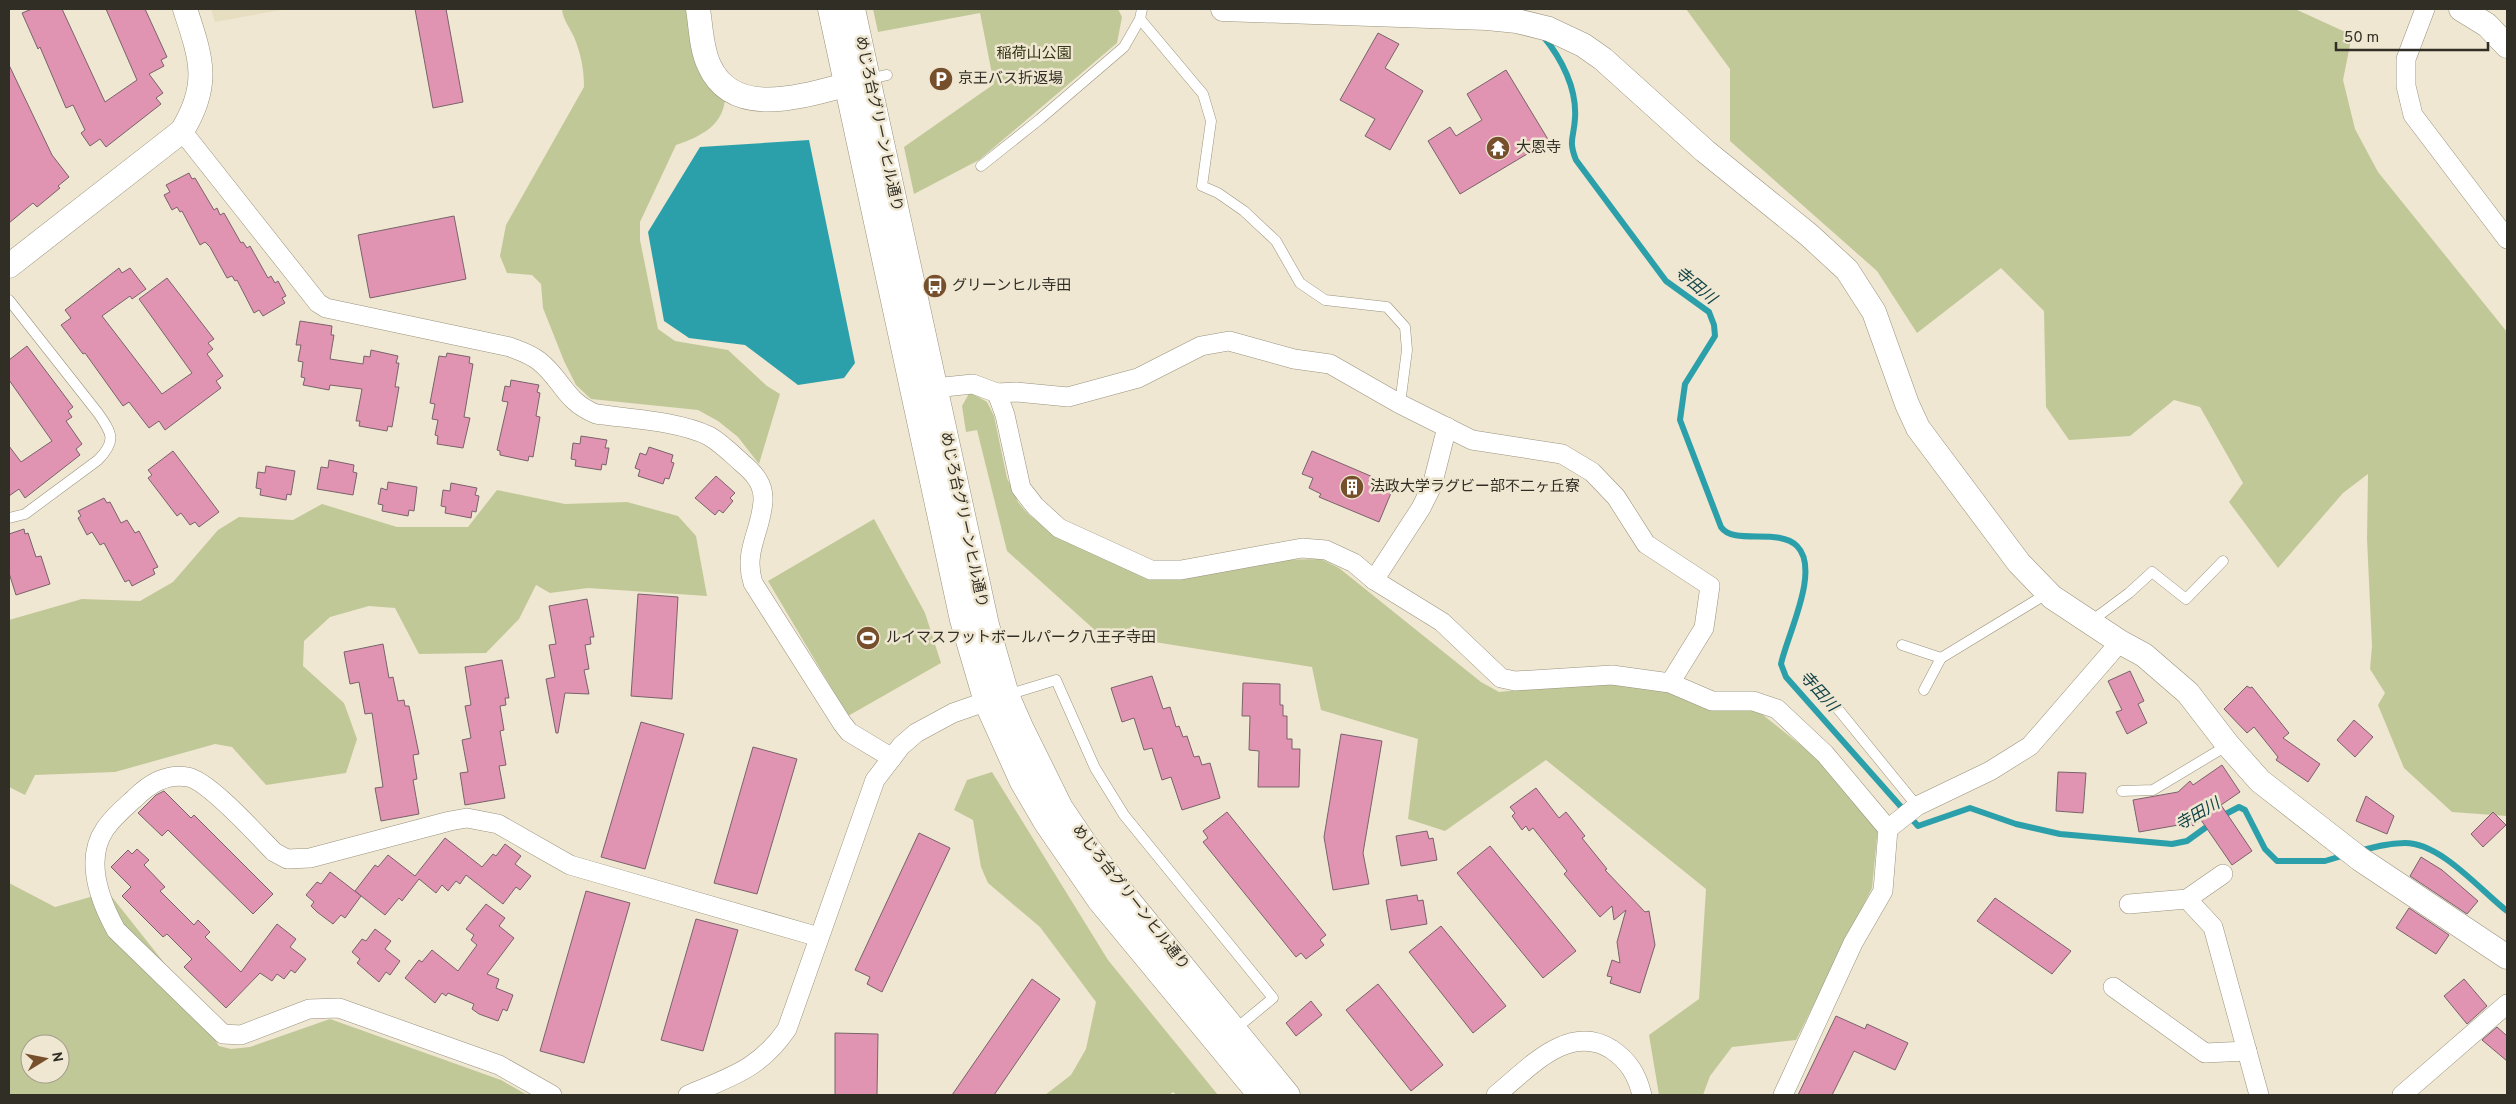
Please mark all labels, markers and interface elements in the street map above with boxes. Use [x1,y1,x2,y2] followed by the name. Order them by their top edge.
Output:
[2336,20,2488,52] scale bar
[2344,29,2379,48] text: 50 m
[850,34,906,214] street label: めじろ台グリーンヒル通り
[996,45,1072,64] park label: 稲荷山公園
[928,66,954,92] parking icon: 京王バス折返場
[958,70,1063,89] place label: 京王バス折返場
[1485,135,1511,161] temple icon: 大恩寺
[1516,139,1561,158] place label: 大恩寺
[1670,263,1721,310] water label: 寺田川
[922,273,948,299] bus stop icon: グリーンヒル寺田
[952,277,1071,296] place label: グリーンヒル寺田
[935,430,991,610] street label: めじろ台グリーンヒル通り
[1339,474,1365,500] building icon: 法政大学ラグビー部不二ヶ丘寮
[1370,478,1580,497] place label: 法政大学ラグビー部不二ヶ丘寮
[855,625,881,651] sports icon: ルイマスフットボールパーク八王子寺田
[886,629,1156,648] place label: ルイマスフットボールパーク八王子寺田
[1795,667,1843,718] water label: 寺田川
[2172,793,2226,836] water label: 寺田川
[1067,822,1193,974] street label: めじろ台グリーンヒル通り
[20,1034,70,1084] north arrow
[47,1051,66,1063] text: N

